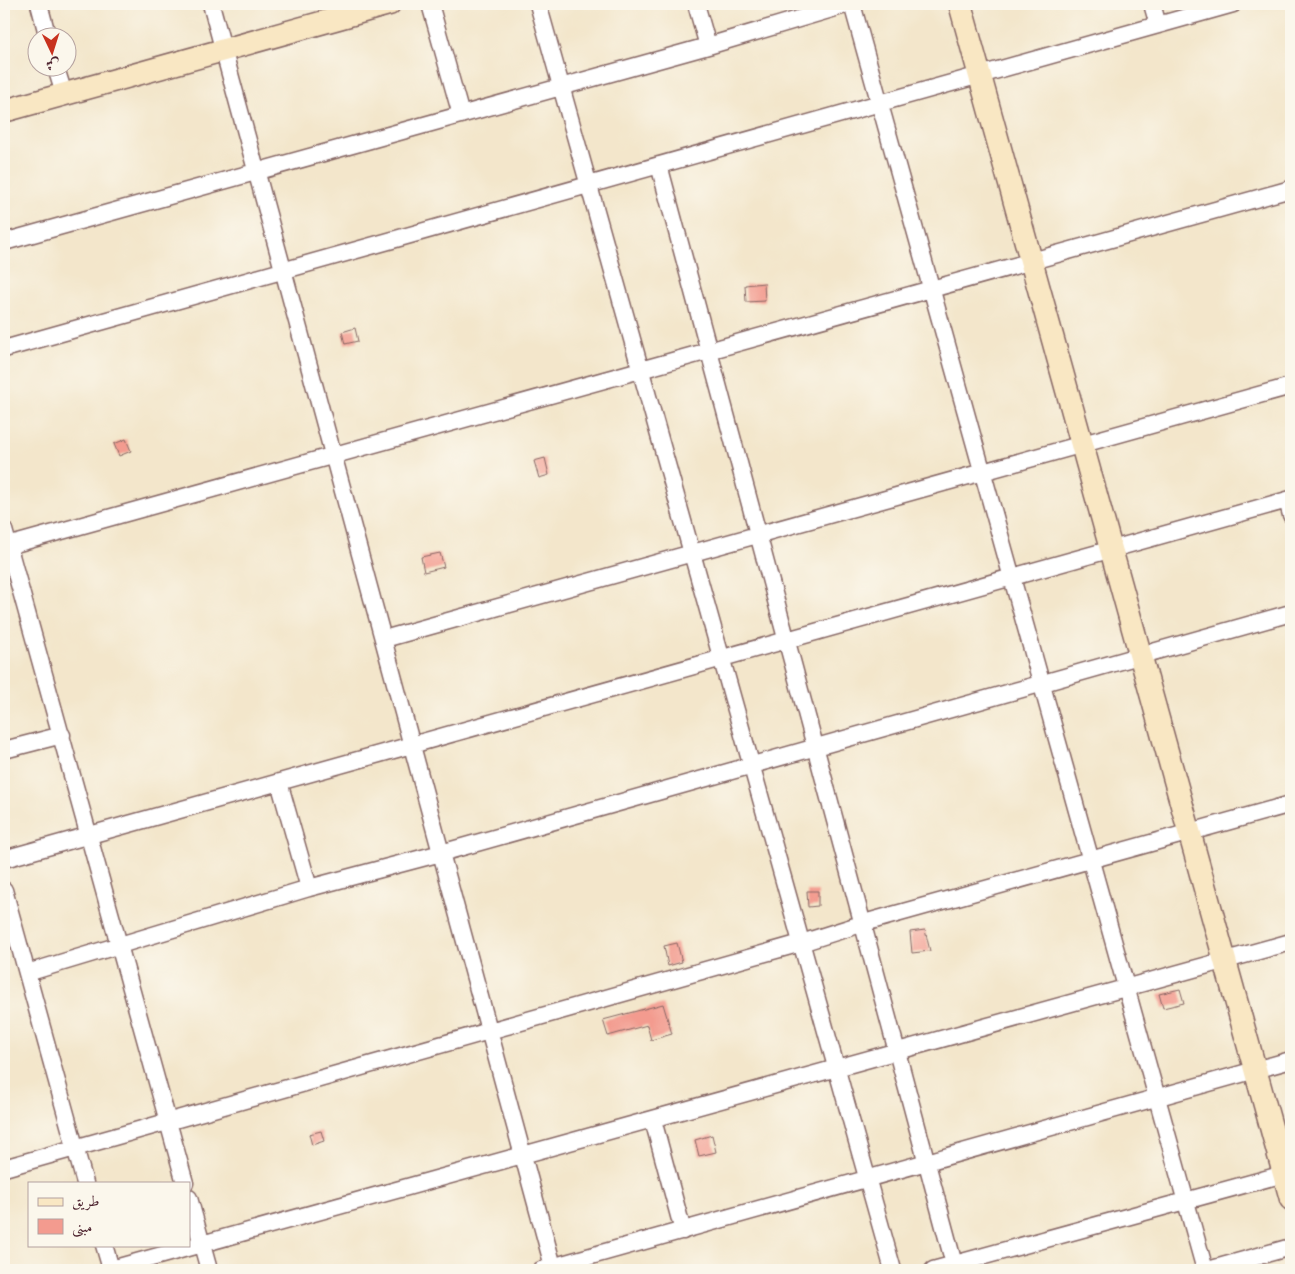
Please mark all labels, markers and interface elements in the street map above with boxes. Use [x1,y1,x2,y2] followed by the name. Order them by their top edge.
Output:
[28,28,78,78] north arrow
[45,53,60,73] text: ش
[28,1182,190,1246] legend
[72,1192,99,1213] text: طريق
[72,1218,92,1239] text: مبنى

